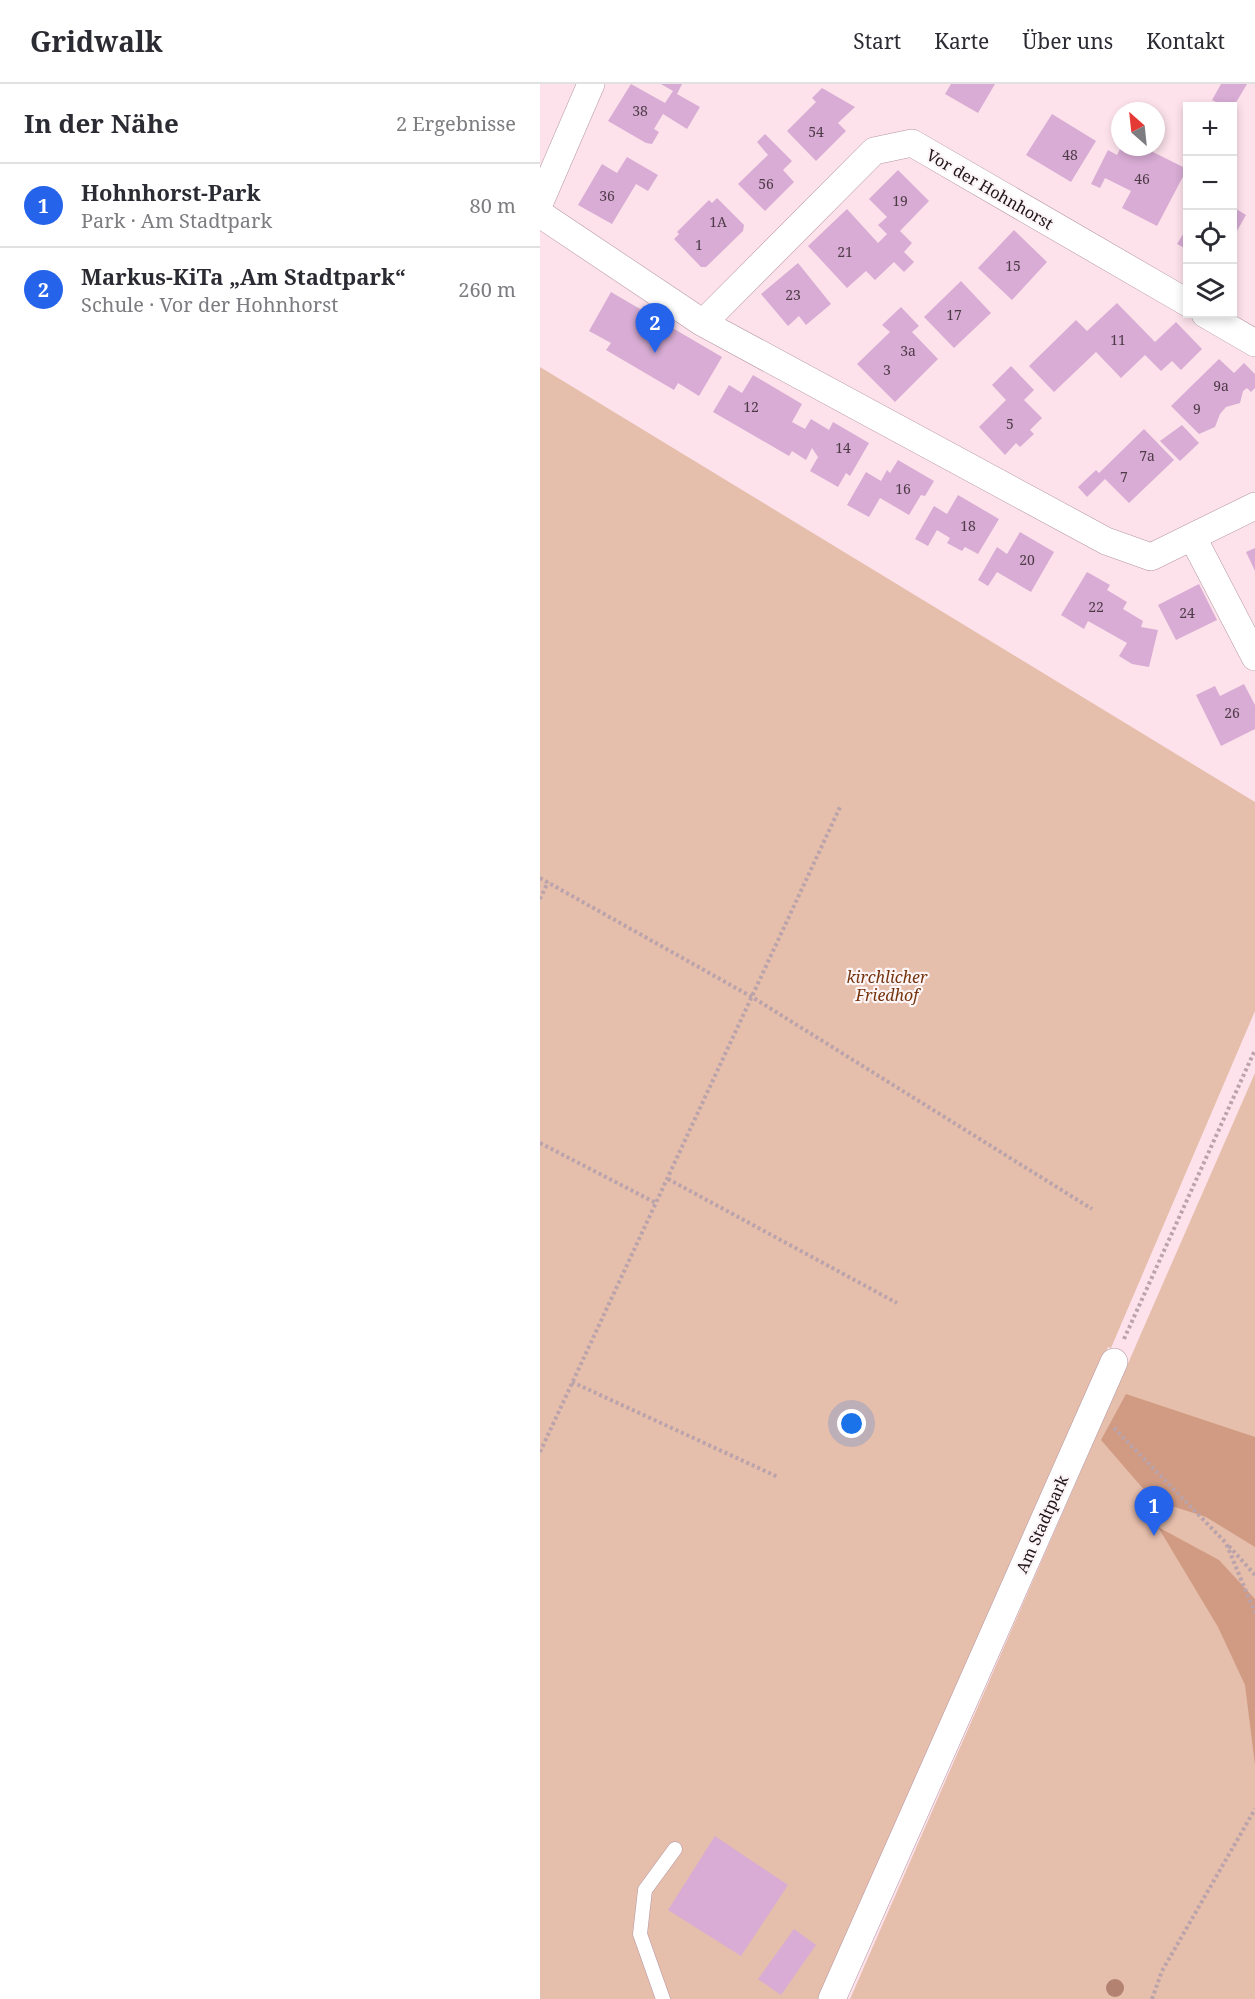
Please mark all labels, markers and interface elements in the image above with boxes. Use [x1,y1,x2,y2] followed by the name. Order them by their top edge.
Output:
[30,22,163,60] text: Gridwalk
[853,27,901,55] text: Start
[934,27,989,55] text: Karte
[1022,27,1113,55] text: Über uns
[1146,27,1225,55] text: Kontakt
[632,101,648,120] house number: 38
[1111,102,1165,156] north arrow
[1183,102,1237,318] map controls
[1183,102,1237,156] button: +
[24,105,179,141] text: In der Nähe
[396,110,516,137] text: 2 Ergebnisse
[808,122,824,141] house number: 54
[923,144,1058,234] street label: Vor der Hohnhorst
[1062,145,1078,164] house number: 48
[1183,156,1237,210] button: −
[1134,169,1150,188] house number: 46
[758,174,774,193] house number: 56
[81,177,261,207] text: Hohnhorst-Park
[599,186,615,205] house number: 36
[892,191,908,210] house number: 19
[38,192,49,219] text: 1
[470,192,516,219] text: 80 m
[81,207,272,234] text: Park · Am Stadtpark
[1183,210,1237,264] button: locate
[709,212,727,231] house number: 1A
[695,235,703,254] house number: 1
[837,242,853,261] house number: 21
[1005,256,1021,275] house number: 15
[81,261,406,291] text: Markus-KiTa „Am Stadtpark“
[1183,264,1237,318] button: layers
[38,276,49,303] text: 2
[458,276,516,303] text: 260 m
[785,285,801,304] house number: 23
[81,291,338,318] text: Schule · Vor der Hohnhorst
[636,304,674,353] pin: 2
[946,305,962,324] house number: 17
[1110,330,1126,349] house number: 11
[900,341,916,360] house number: 3a
[883,360,891,379] house number: 3
[1213,376,1229,395] house number: 9a
[743,397,759,416] house number: 12
[1193,399,1201,418] house number: 9
[1006,414,1014,433] house number: 5
[835,438,851,457] house number: 14
[1139,446,1155,465] house number: 7a
[1120,467,1128,486] house number: 7
[895,479,911,498] house number: 16
[960,516,976,535] house number: 18
[1019,550,1035,569] house number: 20
[1088,597,1104,616] house number: 22
[1179,603,1195,622] house number: 24
[1224,703,1240,722] house number: 26
[847,966,928,1006] park label: kirchlicher Friedhof
[837,1409,866,1438] your location
[1011,1471,1074,1576] street label: Am Stadtpark
[1134,1486,1174,1536] pin: 1

